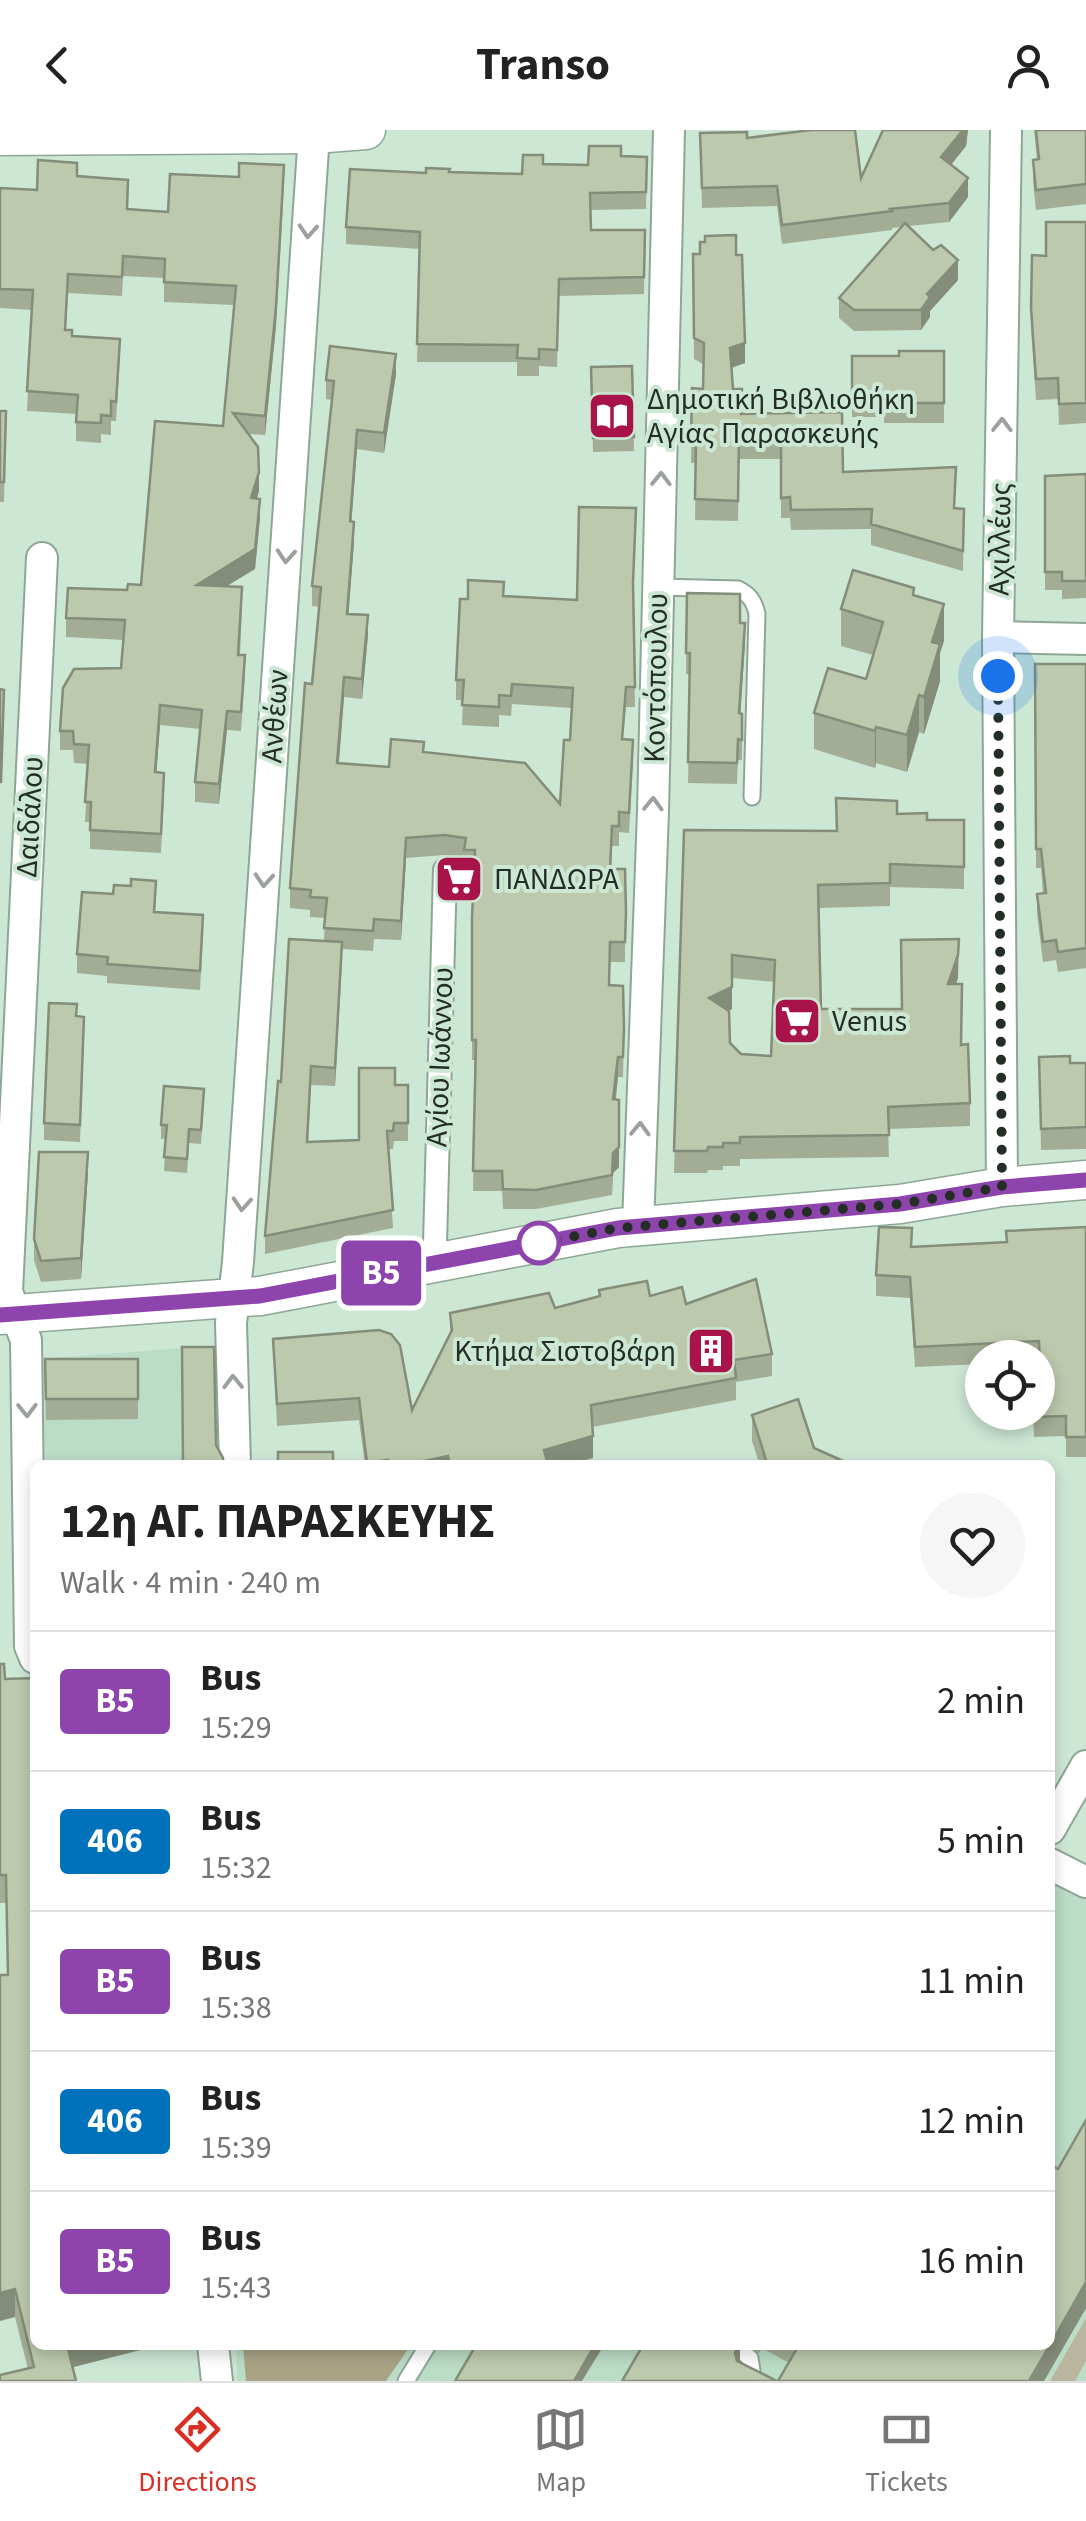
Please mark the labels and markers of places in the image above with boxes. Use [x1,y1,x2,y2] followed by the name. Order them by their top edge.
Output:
[647,378,915,455] place label: Δημοτική Βιβλιοθήκη Αγίας Παρασκευής
[586,390,638,442] library icon: Δημοτική Βιβλιοθήκη Αγίας Παρασκευής
[433,853,485,905] supermarket icon: ΠΑΝΔΩΡΑ
[494,858,620,901] place label: ΠΑΝΔΩΡΑ
[771,995,823,1047] supermarket icon: Venus
[832,1000,907,1043] place label: Venus
[518,1222,560,1264] unlabelled marker
[685,1325,737,1377] building icon: Κτήμα Σιστοβάρη
[454,1330,676,1373] place label: Κτήμα Σιστοβάρη

